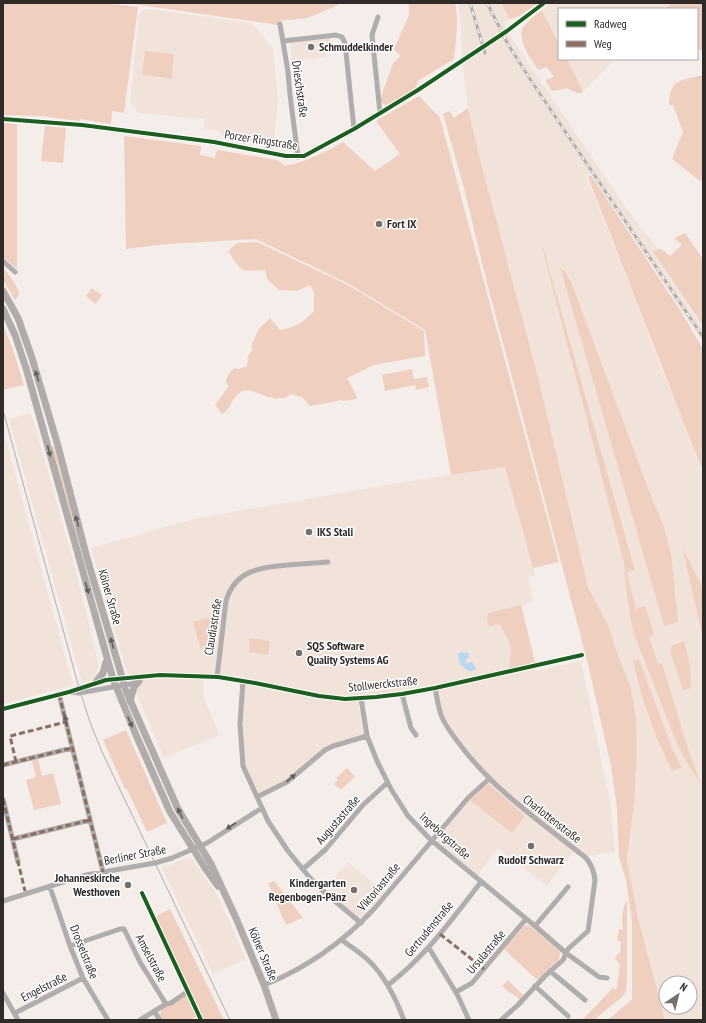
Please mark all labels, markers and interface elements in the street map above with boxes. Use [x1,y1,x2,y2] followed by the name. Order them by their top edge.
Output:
[558,8,698,60] legend
[594,16,627,31] text: Radweg
[594,36,612,51] text: Weg
[319,39,393,54] place label: Schmuddelkinder
[306,42,316,52] marker: Schmuddelkinder
[289,60,312,118] street label: Drieschstraße
[224,126,299,153] street label: Porzer Ringstraße
[387,216,417,231] place label: Fort IX
[374,219,384,229] marker: Fort IX
[34,369,40,381] one-way arrow
[46,445,52,457] one-way arrow
[74,514,80,526] one-way arrow
[317,524,353,539] place label: IKS Stali
[304,527,314,537] marker: IKS Stali
[95,567,126,626] street label: Kölner Straße
[84,582,90,594] one-way arrow
[201,597,224,656] street label: Claudiastraße
[109,637,115,649] one-way arrow
[307,638,389,667] place label: SQS Software Quality Systems AG
[294,648,304,658] marker: SQS Software Quality Systems AG
[348,672,418,695] street label: Stollwerckstraße
[62,715,68,727] one-way arrow
[128,717,134,729] one-way arrow
[286,774,296,783] one-way arrow
[520,791,584,846] street label: Charlottenstraße
[312,792,363,847] street label: Augustastraße
[177,807,183,818] one-way arrow
[417,809,474,862] street label: Ingeborgstraße
[225,823,237,830] one-way arrow
[103,841,167,868] street label: Berliner Straße
[526,841,536,851] marker: Rudolf Schwarz
[498,852,564,867] place label: Rudolf Schwarz
[354,860,403,915] street label: Viktoriastraße
[54,870,120,899] place label: Johanneskirche Westhoven
[269,875,346,904] place label: Kindergarten Regenbogen-Pänz
[123,880,133,890] marker: Johanneskirche Westhoven
[349,885,359,895] marker: Kindergarten Regenbogen-Pänz
[401,898,456,960] street label: Gertrudenstraße
[67,923,102,981] street label: Drosselstraße
[245,925,281,983] street label: Kölner Straße
[463,927,508,977] street label: Ursulastraße
[133,931,170,984] street label: Amselstraße
[18,969,69,1004] street label: Engelstraße
[658,975,698,1015] north arrow
[677,979,690,994] text: N

